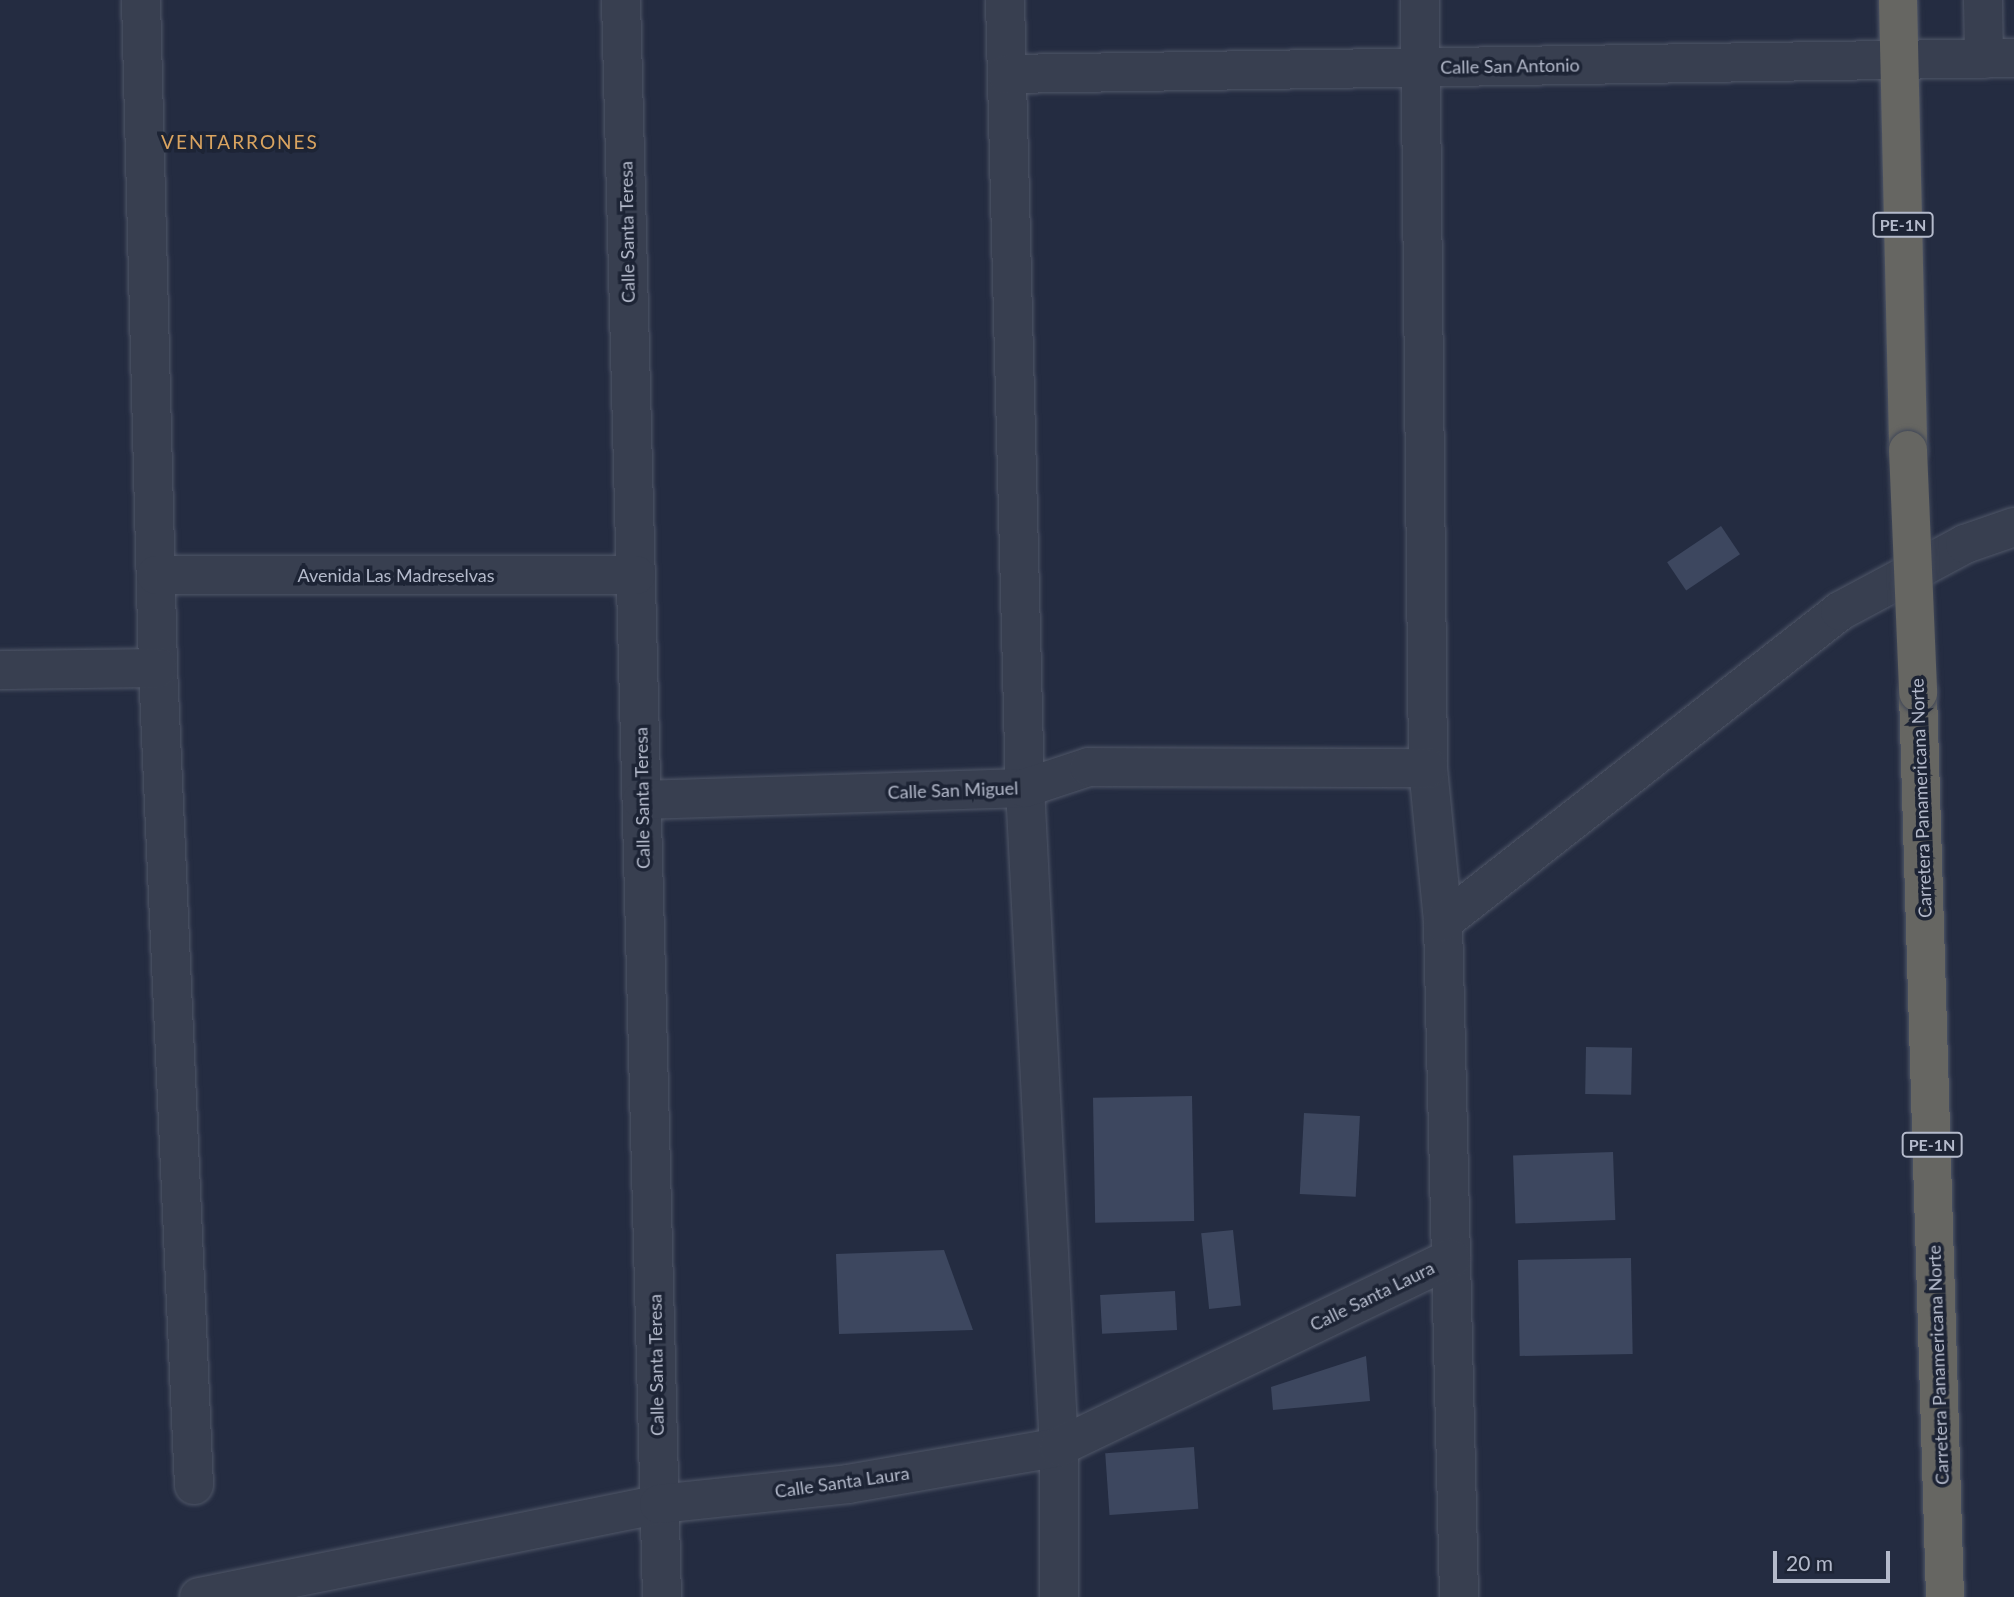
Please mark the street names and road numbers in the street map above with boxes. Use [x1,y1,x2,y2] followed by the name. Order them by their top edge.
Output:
[1440,54,1580,78] street label: Calle San Antonio
[615,161,639,303] street label: Calle Santa Teresa
[1871,213,1934,238] road number: PE-1N
[297,564,495,586] street label: Avenida Las Madreselvas
[1906,678,1936,918] street label: Carretera Panamericana Norte
[630,727,654,869] street label: Calle Santa Teresa
[887,777,1019,803] street label: Calle San Miguel
[1900,1133,1964,1158] road number: PE-1N
[1923,1245,1953,1485] street label: Carretera Panamericana Norte
[1306,1257,1438,1335] street label: Calle Santa Laura
[644,1294,668,1436] street label: Calle Santa Teresa
[773,1462,911,1502] street label: Calle Santa Laura

